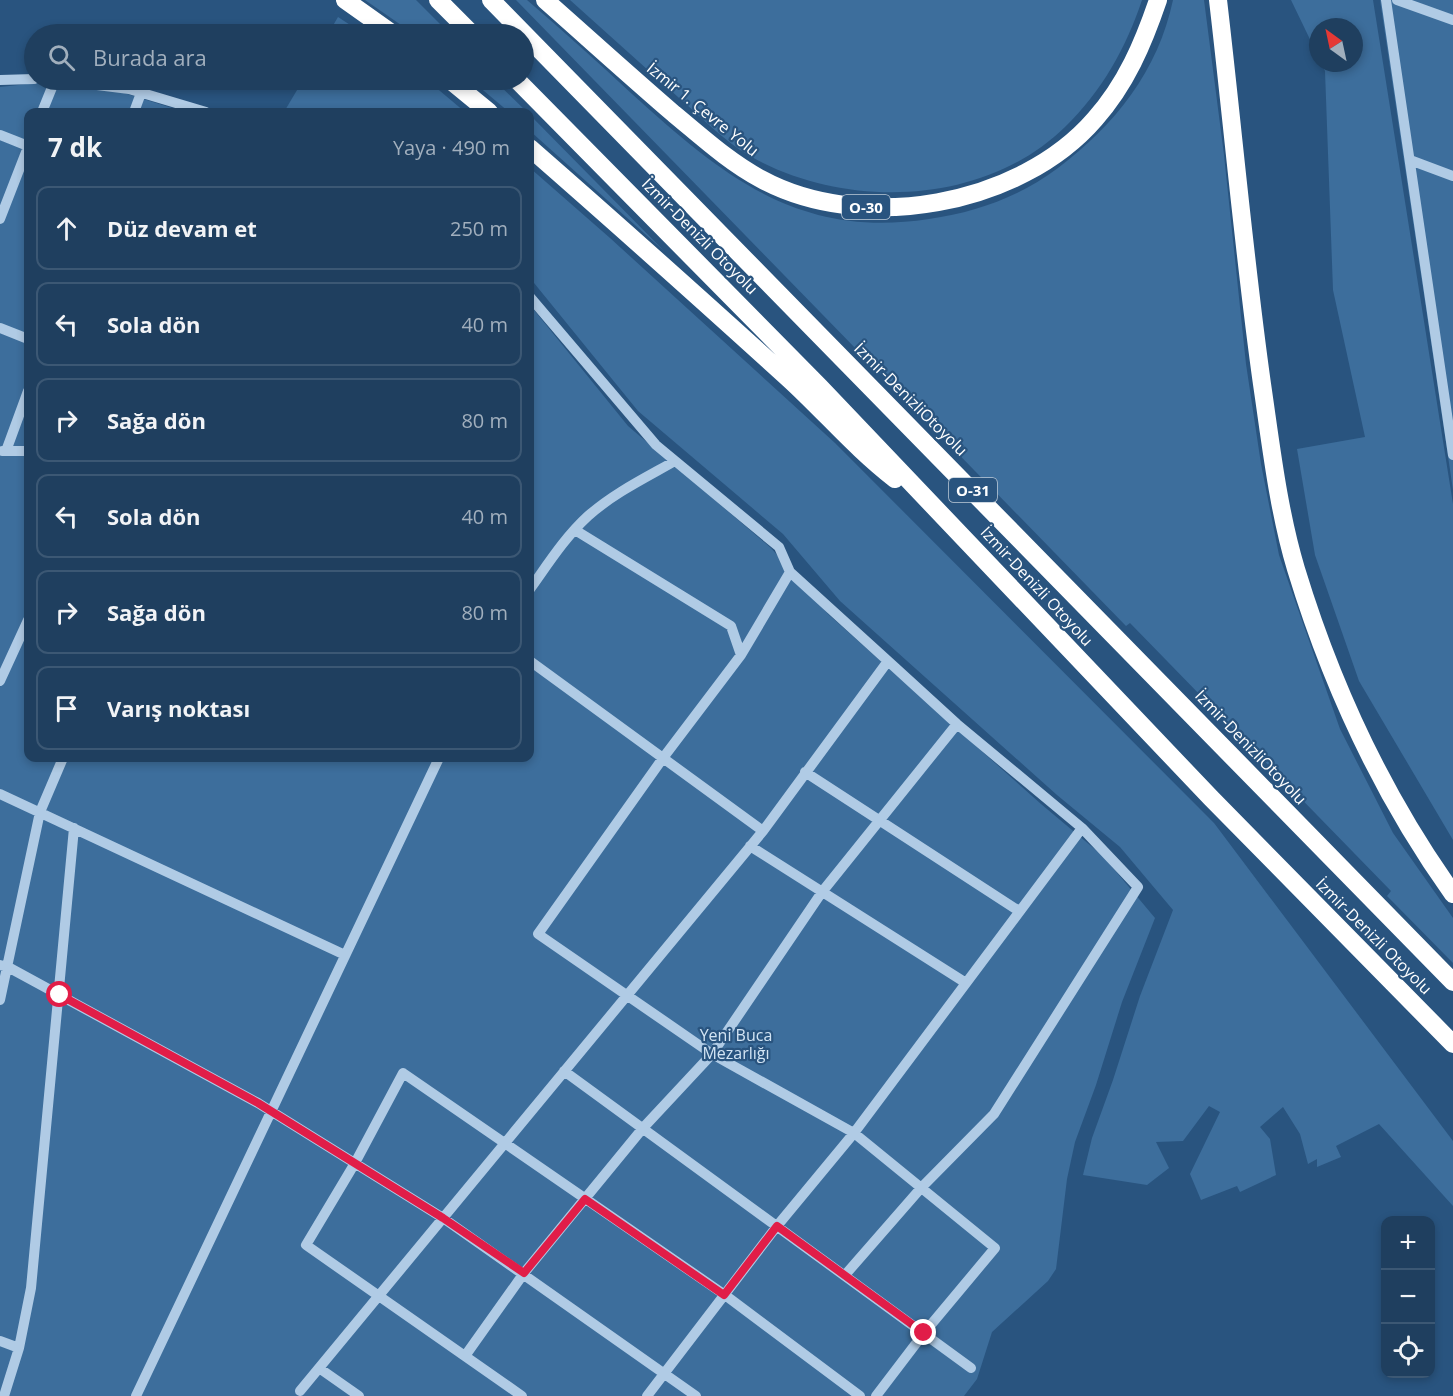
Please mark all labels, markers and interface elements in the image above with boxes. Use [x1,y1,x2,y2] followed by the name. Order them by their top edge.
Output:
[1309,18,1363,72] north arrow
[24,24,534,90] search box
[45,41,78,74] icon: search
[93,42,207,72] text: Burada ara
[642,57,764,161] street label: İzmir 1. Çevre Yolu
[48,129,102,165] text: 7 dk
[393,134,510,161] text: Yaya · 490 m
[637,173,763,299] street label: İzmir-Denizli Otoyolu
[842,195,890,219] road number: O-30
[50,212,83,245] icon: ahead
[107,213,257,243] text: Düz devam et
[450,215,508,242] text: 250 m
[50,308,83,341] icon: left
[107,309,200,339] text: Sola dön
[461,311,508,338] text: 40 m
[850,338,972,460] street label: İzmir-DenizliOtoyolu
[50,404,83,437] icon: right
[107,405,206,435] text: Sağa dön
[461,407,508,434] text: 80 m
[949,478,997,502] road number: O-31
[50,500,83,533] icon: left
[107,501,200,531] text: Sola dön
[461,503,508,530] text: 40 m
[976,521,1098,651] street label: İzmir-Denizli Otoyolu
[50,596,83,629] icon: right
[107,597,206,627] text: Sağa dön
[461,599,508,626] text: 80 m
[1190,685,1312,809] street label: İzmir-DenizliOtoyolu
[50,692,83,725] icon: arrive
[107,693,250,723] text: Varış noktası
[1311,873,1437,999] street label: İzmir-Denizli Otoyolu
[46,981,72,1007] route start
[700,1024,772,1064] park label: Yeni Buca Mezarlığı
[1381,1216,1435,1378] map controls
[1381,1216,1435,1270] button: +
[1381,1270,1435,1324] button: −
[910,1319,936,1345] route end
[1381,1324,1435,1378] button: locate

